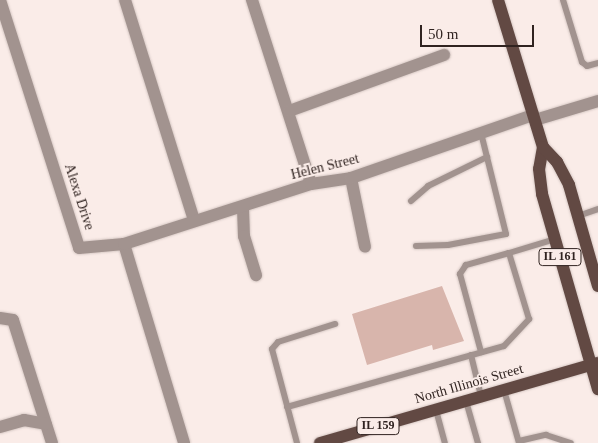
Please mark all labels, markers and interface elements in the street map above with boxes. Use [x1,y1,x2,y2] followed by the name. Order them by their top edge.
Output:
[423,15,537,47] scale bar
[428,26,458,42] text: 50 m
[289,150,361,184] street label: Helen Street
[60,162,98,232] street label: Alexa Drive
[538,248,582,266] road number: IL 161
[413,360,525,408] street label: North Illinois Street
[356,416,400,436] road number: IL 159

